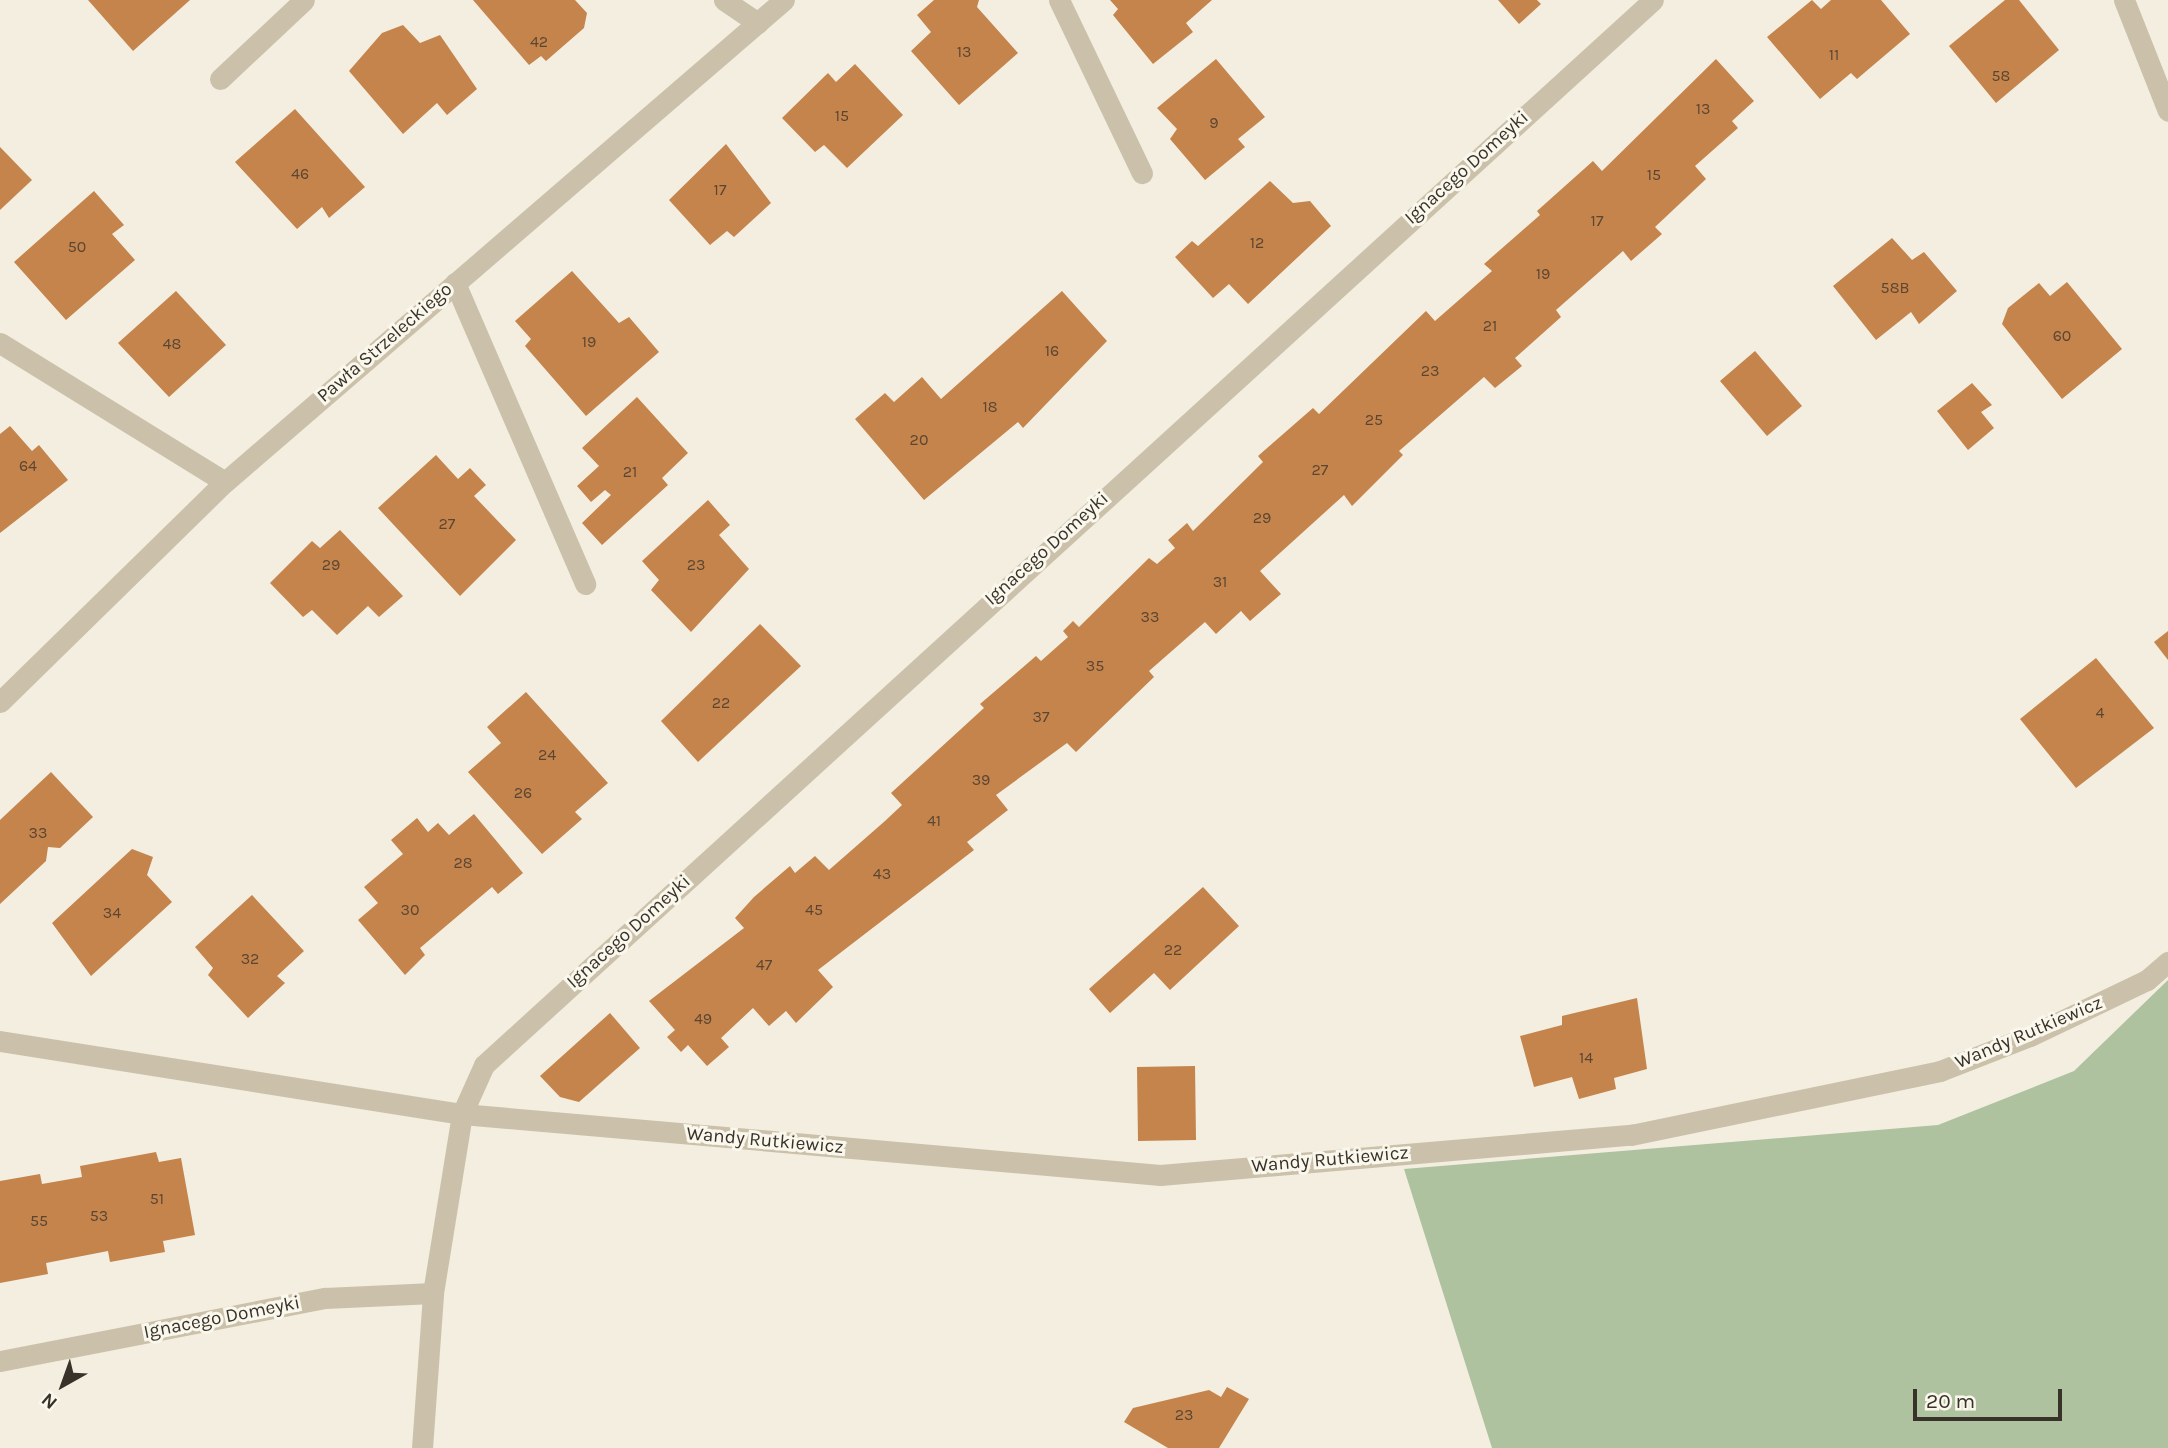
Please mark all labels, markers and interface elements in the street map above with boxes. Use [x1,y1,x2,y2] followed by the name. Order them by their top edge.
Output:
[530,32,548,52] house number: 42
[957,42,971,62] house number: 13
[1829,45,1839,65] house number: 11
[1992,66,2010,86] house number: 58
[1696,99,1710,119] house number: 13
[835,106,849,126] house number: 15
[1400,106,1534,230] street label: Ignacego Domeyki
[1209,113,1219,133] house number: 9
[291,164,309,184] house number: 46
[1647,165,1661,185] house number: 15
[714,180,726,200] house number: 17
[1591,211,1603,231] house number: 17
[1250,233,1264,253] house number: 12
[68,237,86,257] house number: 50
[1536,264,1550,284] house number: 19
[313,278,457,408] street label: Pawła Strzeleckiego
[1881,278,1909,298] house number: 58B
[1483,316,1497,336] house number: 21
[2053,326,2071,346] house number: 60
[582,332,596,352] house number: 19
[163,334,181,354] house number: 48
[1045,341,1059,361] house number: 16
[1421,361,1439,381] house number: 23
[982,397,998,417] house number: 18
[1365,410,1383,430] house number: 25
[910,430,928,450] house number: 20
[19,456,37,476] house number: 64
[1312,460,1328,480] house number: 27
[623,462,637,482] house number: 21
[980,487,1114,611] street label: Ignacego Domeyki
[1253,508,1271,528] house number: 29
[439,514,455,534] house number: 27
[322,555,340,575] house number: 29
[687,555,705,575] house number: 23
[1213,572,1227,592] house number: 31
[1141,607,1159,627] house number: 33
[1086,656,1104,676] house number: 35
[712,693,730,713] house number: 22
[2096,703,2104,723] house number: 4
[1033,707,1049,727] house number: 37
[538,745,556,765] house number: 24
[972,770,990,790] house number: 39
[514,783,532,803] house number: 26
[927,811,941,831] house number: 41
[29,823,47,843] house number: 33
[453,853,473,873] house number: 28
[873,864,891,884] house number: 43
[562,870,696,994] street label: Ignacego Domeyki
[401,900,419,920] house number: 30
[805,900,823,920] house number: 45
[103,903,121,923] house number: 34
[1164,940,1182,960] house number: 22
[241,949,259,969] house number: 32
[756,955,772,975] house number: 47
[1952,992,2106,1074] street label: Wandy Rutkiewicz
[694,1009,712,1029] house number: 49
[1579,1048,1593,1068] house number: 14
[686,1123,844,1159] street label: Wandy Rutkiewicz
[1251,1142,1409,1178] street label: Wandy Rutkiewicz
[150,1189,164,1209] house number: 51
[90,1206,108,1226] house number: 53
[30,1211,48,1231] house number: 55
[142,1292,302,1344] street label: Ignacego Domeyki
[28,1350,98,1420] north arrow
[1916,1374,2065,1418] scale bar
[37,1388,62,1414] text: N
[1926,1389,1975,1413] text: 20 m
[1175,1405,1193,1425] house number: 23

